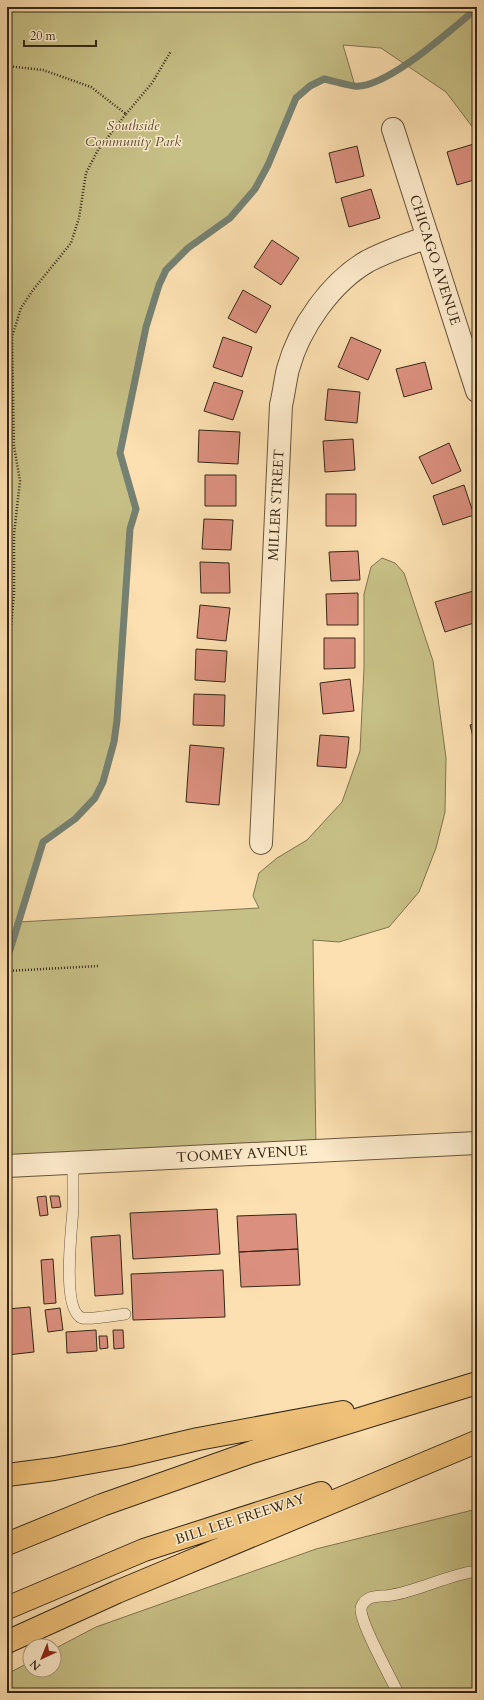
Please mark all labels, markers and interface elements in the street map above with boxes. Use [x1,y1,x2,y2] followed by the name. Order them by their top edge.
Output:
[24,22,96,48] scale bar
[30,28,57,44] text: 20 m
[85,116,181,151] park label: Southside Community Park
[405,193,465,328] street label: CHICAGO AVENUE
[264,449,288,561] street label: MILLER STREET
[176,1141,308,1167] street label: TOOMEY AVENUE
[173,1489,308,1549] street label: BILL LEE FREEWAY
[22,1638,62,1678] north arrow
[26,1656,44,1674] text: N

